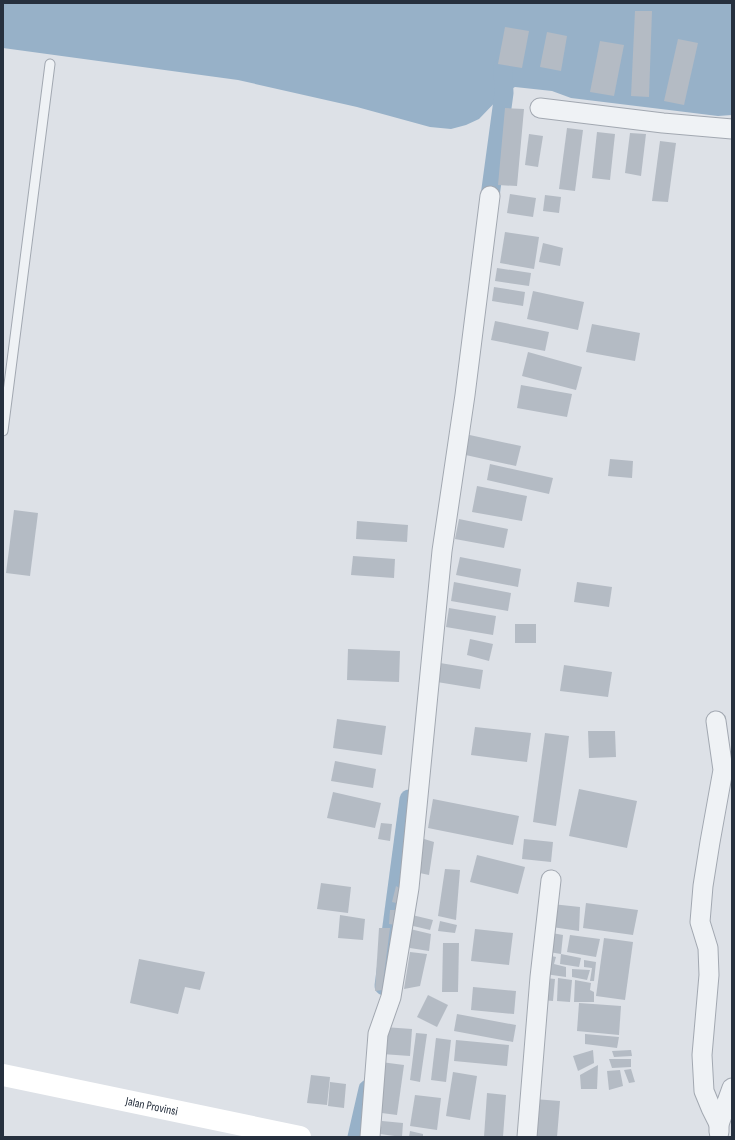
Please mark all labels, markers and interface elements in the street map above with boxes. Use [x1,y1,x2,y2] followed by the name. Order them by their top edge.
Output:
[123,1093,179,1119] street label: Jalan Provinsi

